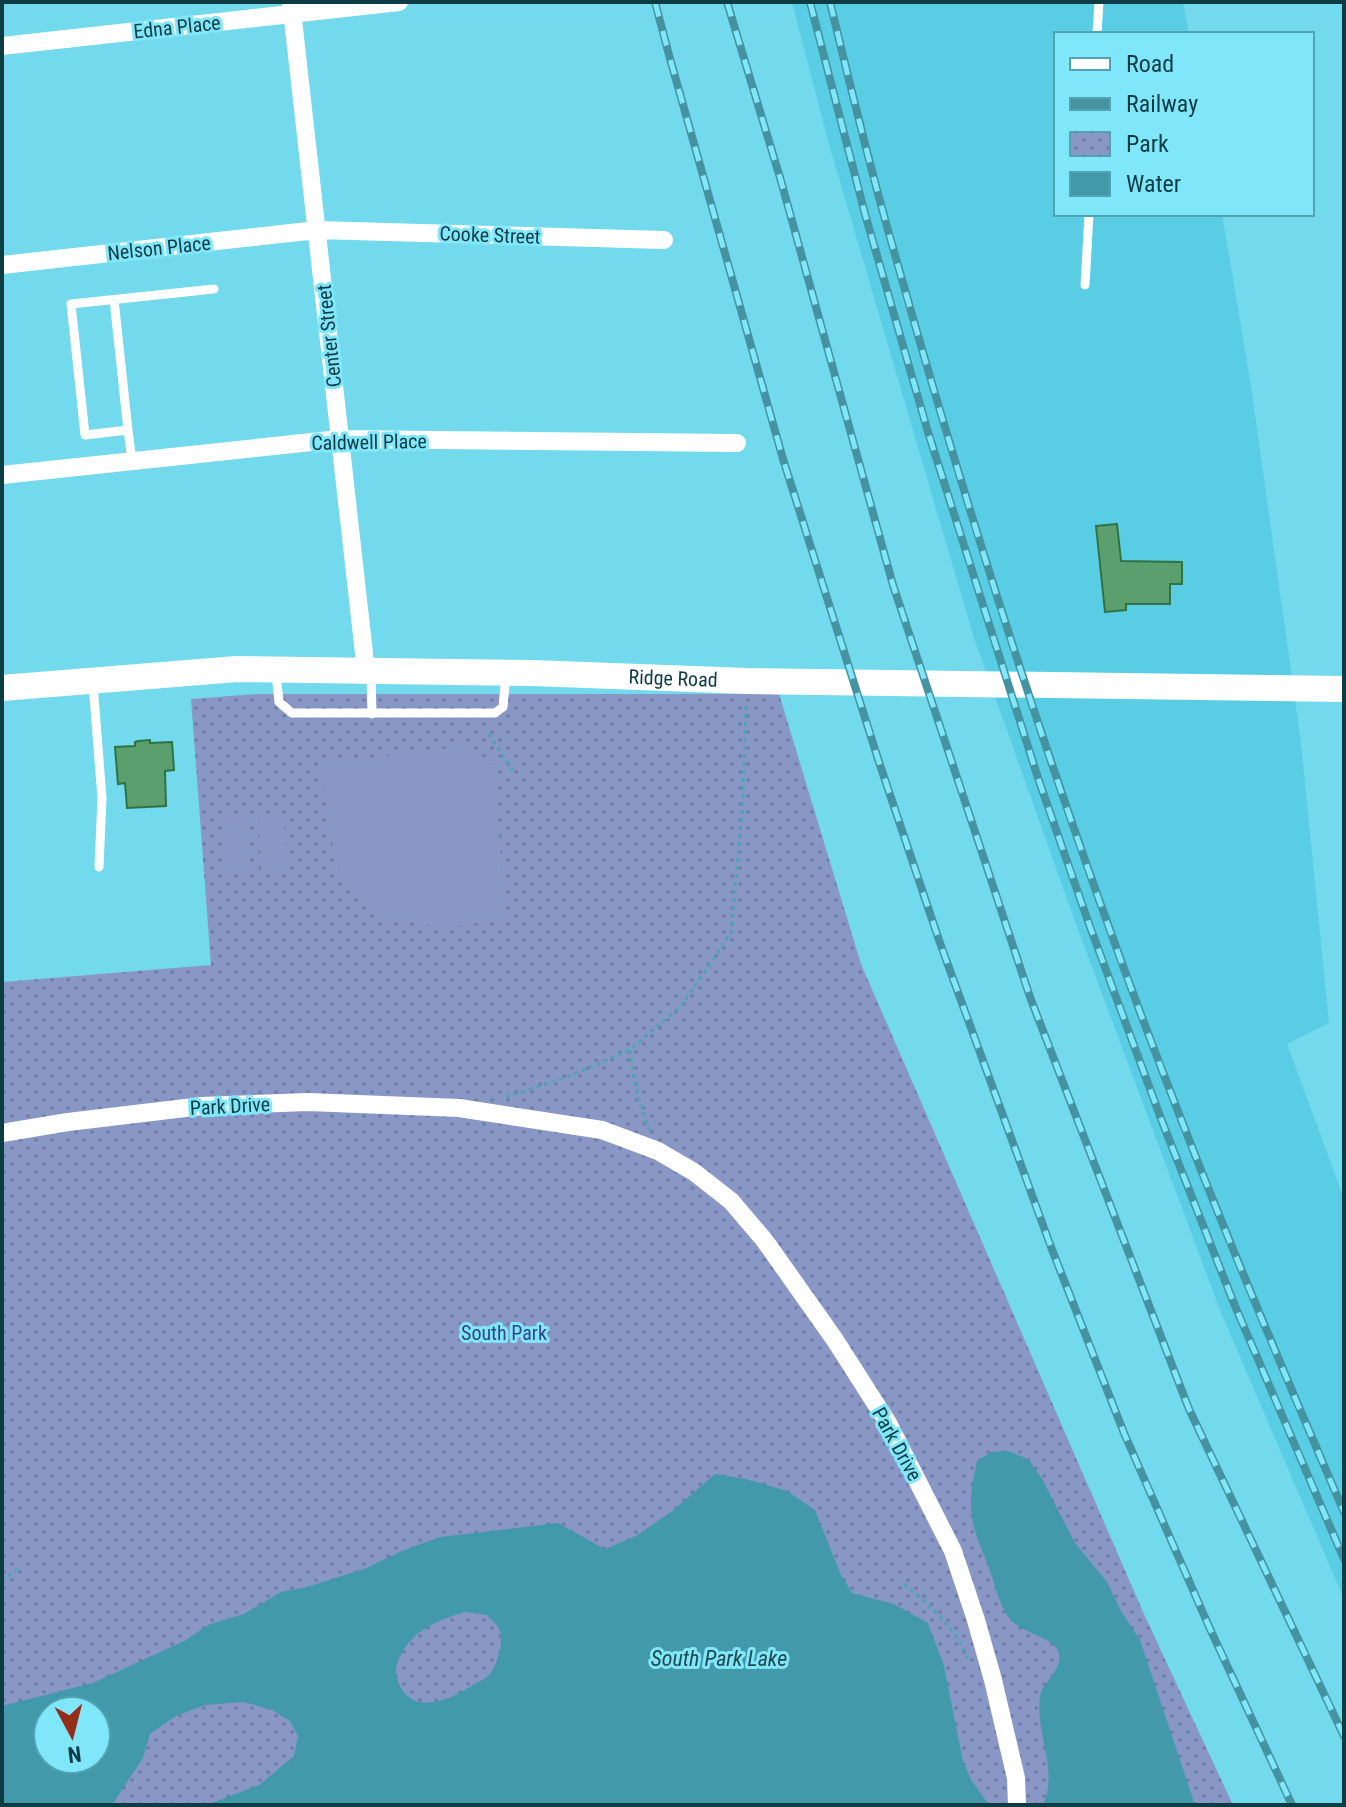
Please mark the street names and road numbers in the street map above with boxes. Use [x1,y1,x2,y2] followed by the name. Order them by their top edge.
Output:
[132,10,222,44] street label: Edna Place
[439,221,541,249] street label: Cooke Street
[106,231,212,265] street label: Nelson Place
[312,283,346,389] street label: Center Street
[311,429,427,455] street label: Caldwell Place
[628,665,718,692] street label: Ridge Road
[189,1092,271,1120] street label: Park Drive
[867,1403,927,1485] street label: Park Drive

